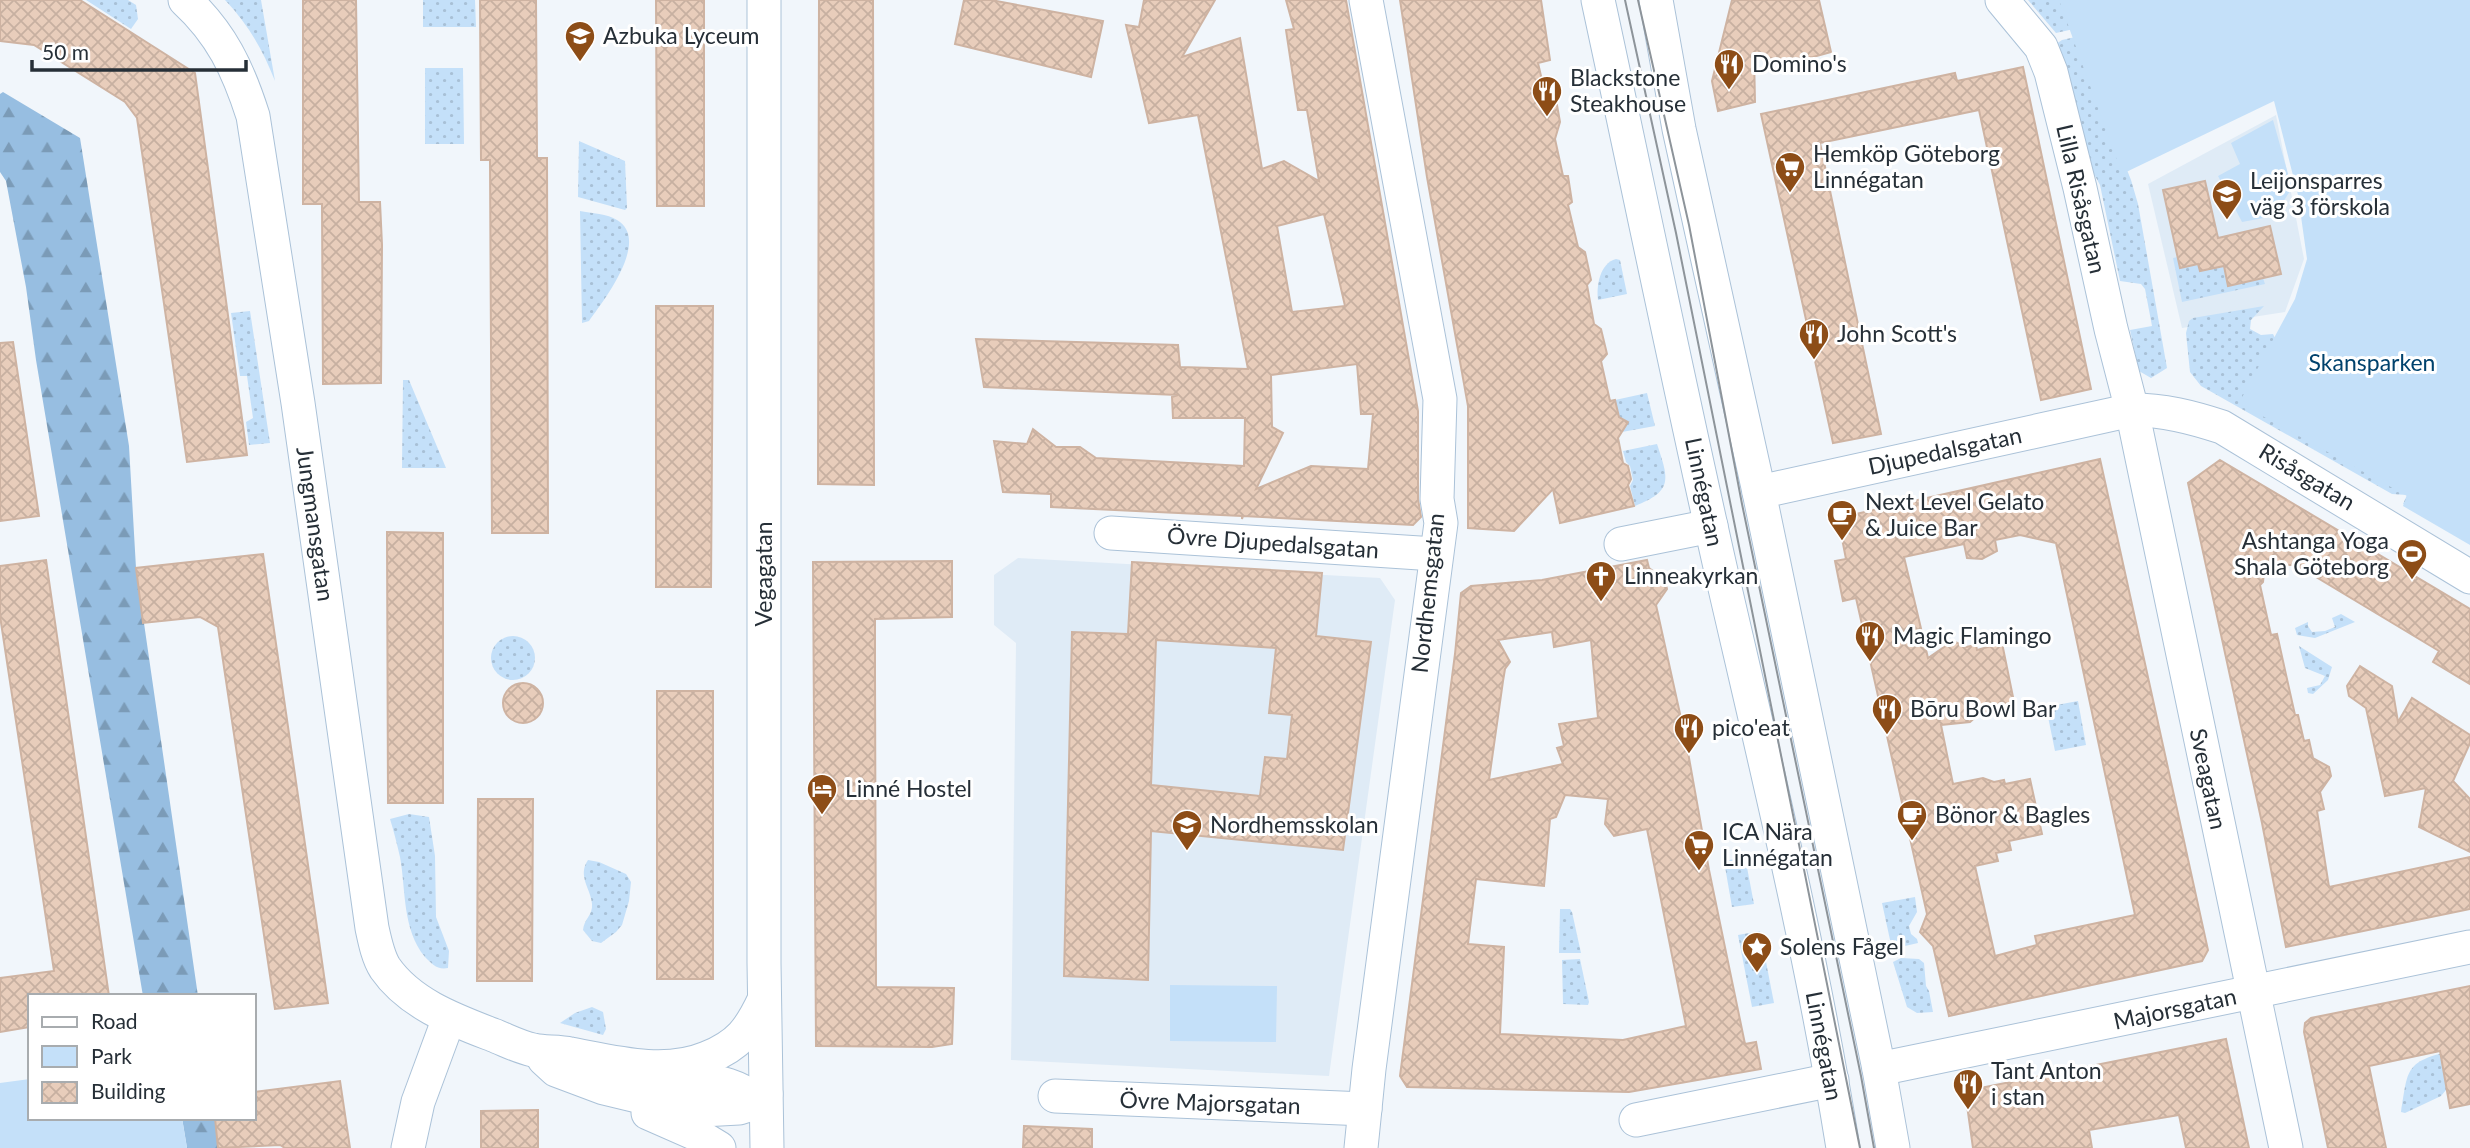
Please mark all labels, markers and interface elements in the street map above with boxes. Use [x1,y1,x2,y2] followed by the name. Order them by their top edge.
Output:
[563,19,597,63] school or university icon: Azbuka Lyceum
[603,21,760,49] place label: Azbuka Lyceum
[32,28,245,72] scale bar
[42,39,89,64] text: 50 m
[1712,47,1746,91] restaurant icon: Domino's
[1752,49,1847,77] place label: Domino's
[1570,63,1686,117] place label: Blackstone Steakhouse
[1530,74,1564,118] restaurant icon: Blackstone Steakhouse
[2051,121,2113,276] street label: Lilla Risåsgatan
[1813,139,2000,193] place label: Hemköp Göteborg Linnégatan
[1773,150,1807,194] supermarket icon: Hemköp Göteborg Linnégatan
[2250,166,2390,220] place label: Leijonsparres väg 3 förskola
[2210,177,2244,221] school or university icon: Leijonsparres väg 3 förskola
[1797,317,1831,361] restaurant icon: John Scott's
[1837,319,1957,347] place label: John Scott's
[2309,348,2435,376] park label: Skansparken
[1866,420,2024,480] street label: Djupedalsgatan
[1680,435,1730,549] street label: Linnégatan
[2255,437,2361,516] street label: Risåsgatan
[291,445,341,603] street label: Jungmansgatan
[1865,487,2044,541] place label: Next Level Gelato & Juice Bar
[1825,498,1859,542] cafe icon: Next Level Gelato & Juice Bar
[1405,512,1449,674] street label: Nordhemsgatan
[749,521,777,627] street label: Vegagatan
[1166,521,1380,563] street label: Övre Djupedalsgatan
[2234,526,2389,580] place label: Ashtanga Yoga Shala Göteborg
[2395,537,2429,581] sports icon: Ashtanga Yoga Shala Göteborg
[1584,559,1618,603] church icon: Linneakyrkan
[1624,561,1758,589] place label: Linneakyrkan
[1853,619,1887,663] restaurant icon: Magic Flamingo
[1893,621,2052,649] place label: Magic Flamingo
[1870,692,1904,736] restaurant icon: Bōru Bowl Bar
[1910,694,2057,722] place label: Bōru Bowl Bar
[1672,711,1706,755] restaurant icon: pico'eat
[1712,713,1790,741] place label: pico'eat
[2185,726,2233,832] street label: Sveagatan
[805,772,839,816] hotel icon: Linné Hostel
[845,774,972,802] place label: Linné Hostel
[1895,798,1929,842] cafe icon: Bönor & Bagles
[1935,800,2090,828] place label: Bönor & Bagles
[1170,808,1204,852] school or university icon: Nordhemsskolan
[1210,810,1379,838] place label: Nordhemsskolan
[1722,817,1833,871] place label: ICA Nära Linnégatan
[1682,828,1716,872] supermarket icon: ICA Nära Linnégatan
[1740,930,1774,974] place icon: Solens Fågel
[1780,932,1904,960] place label: Solens Fågel
[2111,981,2239,1035] street label: Majorsgatan
[1801,989,1849,1103] street label: Linnégatan
[28,994,256,1120] legend
[91,1008,138,1033] text: Road
[91,1043,132,1068] text: Park
[1991,1056,2102,1110] place label: Tant Anton i stan
[1951,1067,1985,1111] restaurant icon: Tant Anton i stan
[91,1078,166,1103] text: Building
[1119,1085,1301,1119] street label: Övre Majorsgatan

